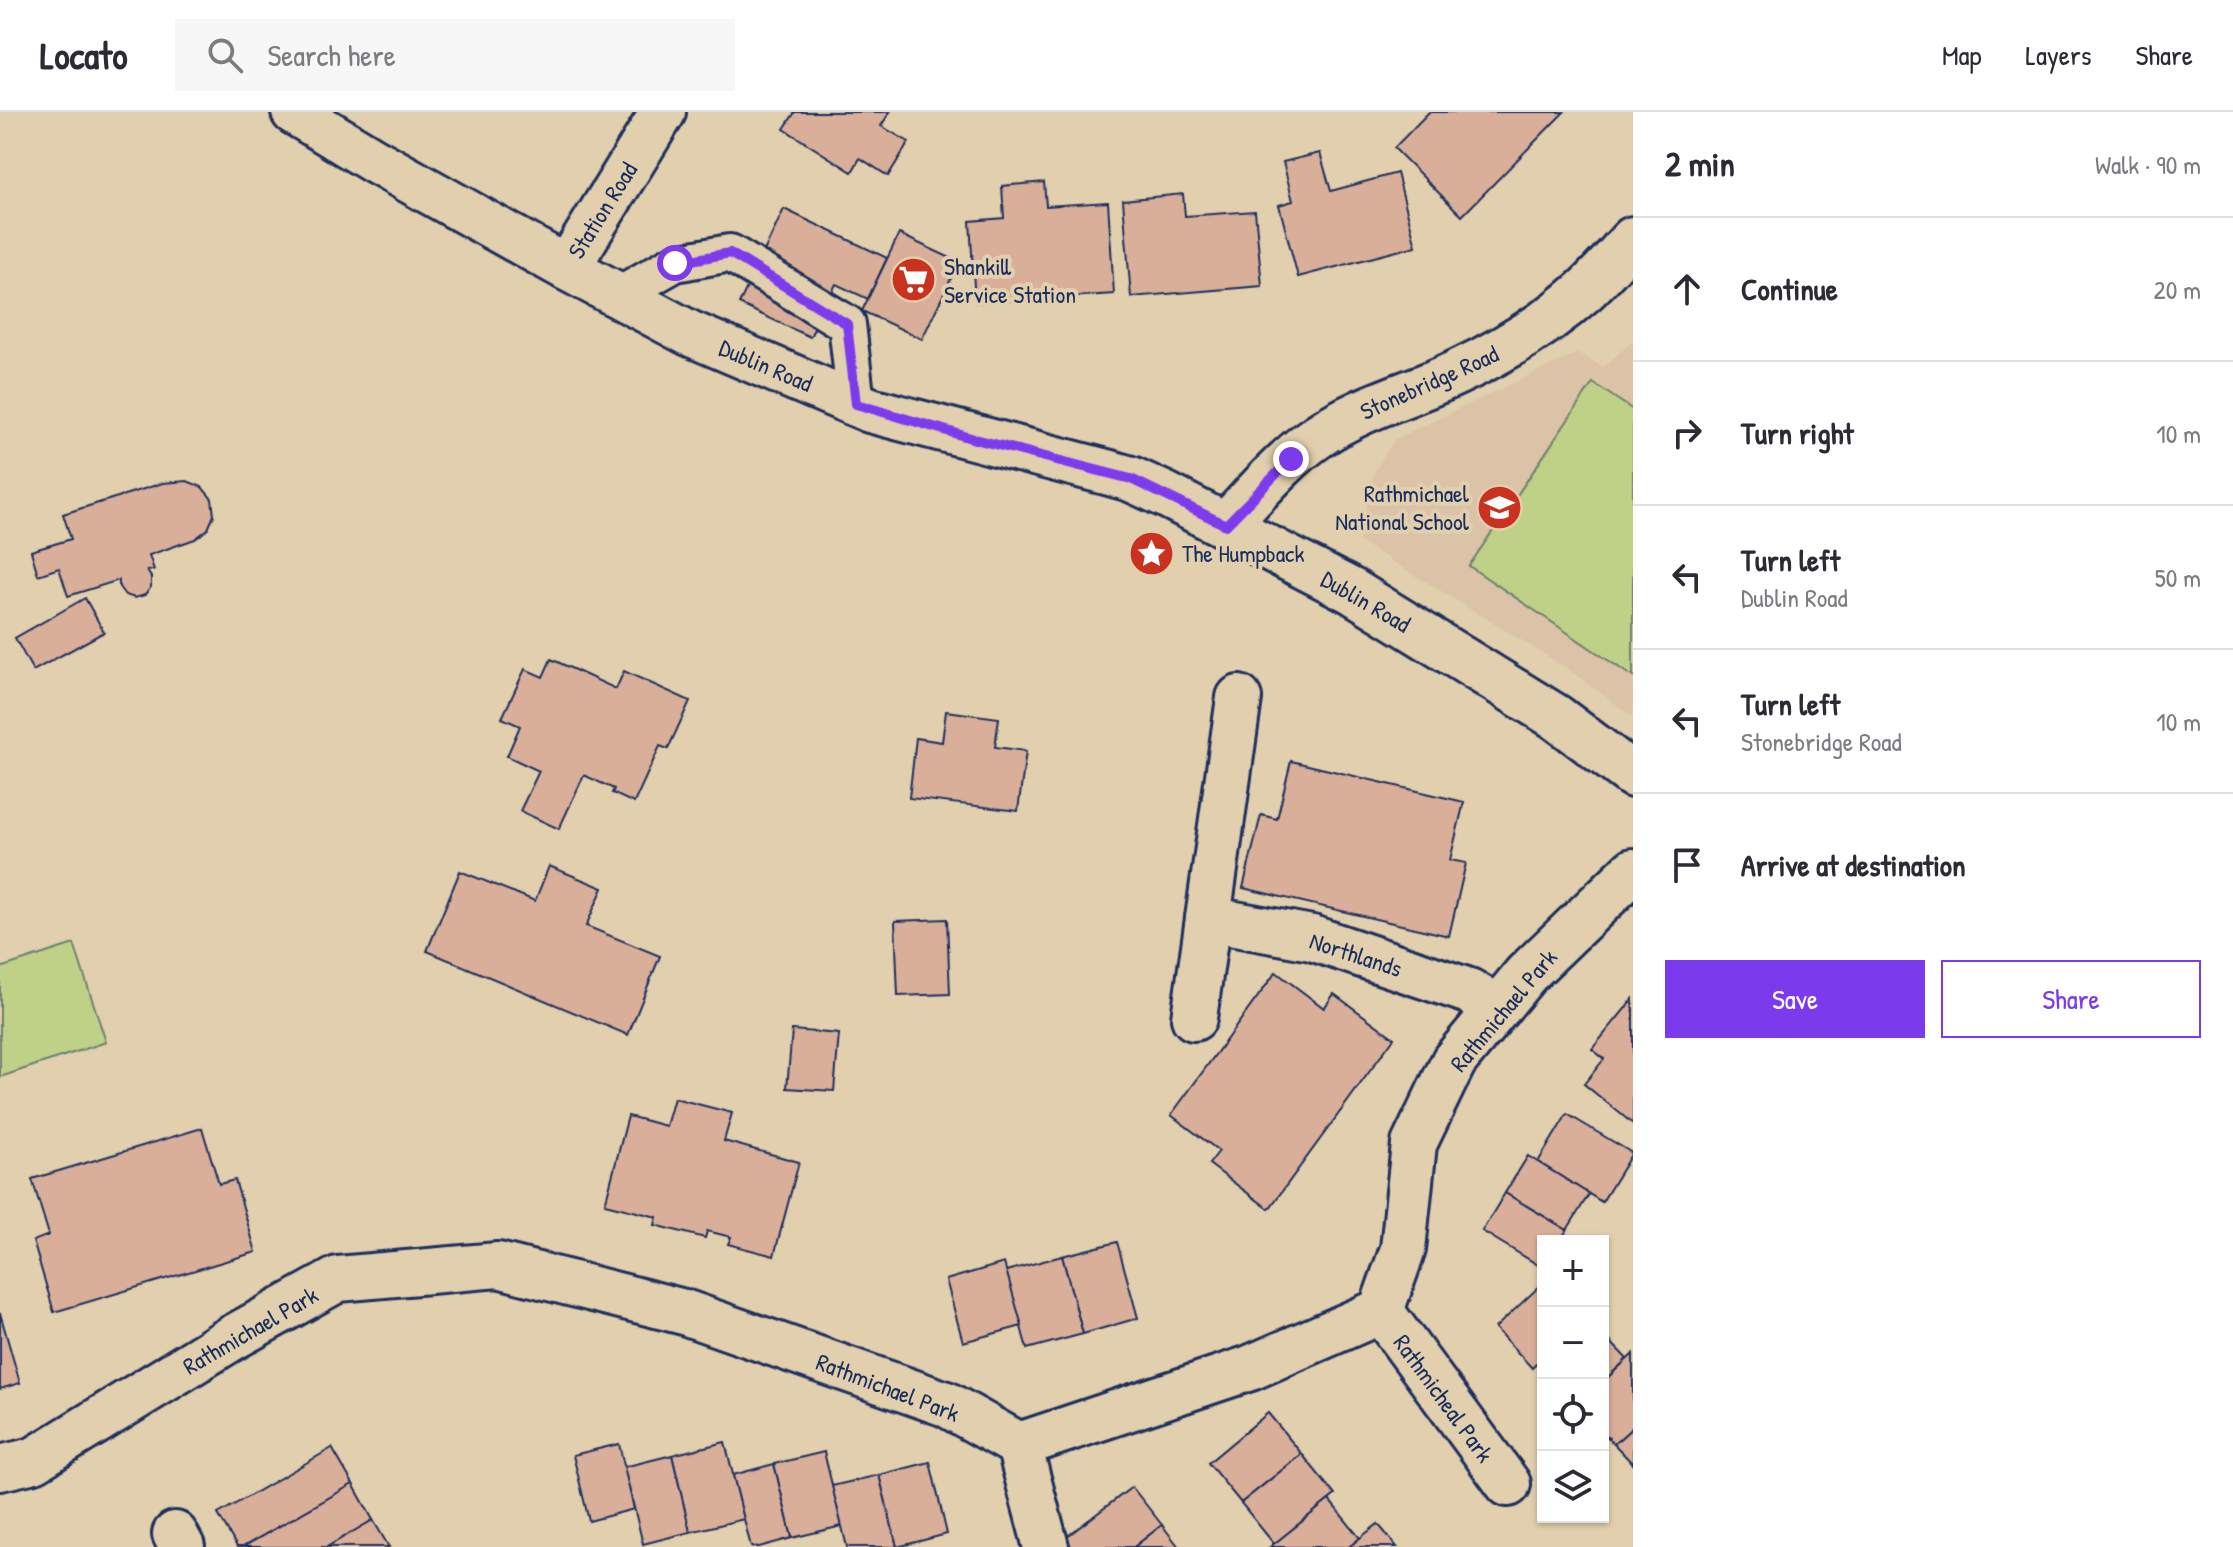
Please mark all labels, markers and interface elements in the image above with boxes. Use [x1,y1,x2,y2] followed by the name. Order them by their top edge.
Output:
[175,19,735,91] search box
[40,29,127,81] text: Locato
[203,33,247,77] icon: search
[267,35,396,75] text: Search here
[1942,36,1982,74] text: Map
[2026,36,2091,74] text: Layers
[2135,36,2193,74] text: Share
[1665,141,1735,187] text: 2 min
[2095,147,2201,182] text: Walk · 90 m
[560,156,644,264] street label: Station Road
[657,245,693,281] route start
[944,250,1076,310] place label: Shankill Service Station
[889,256,937,304] supermarket icon: Shankill Service Station
[1665,267,1709,311] icon: ahead
[1741,269,1838,309] text: Continue
[2154,272,2201,307] text: 20 m
[714,331,818,399] street label: Dublin Road
[1355,337,1503,427] street label: Stonebridge Road
[1665,411,1709,455] icon: right
[1741,413,1854,453] text: Turn right
[2156,416,2201,451] text: 10 m
[1273,441,1309,477] route end
[1335,477,1470,537] place label: Rathmichael National School
[1476,483,1524,531] school or university icon: Rathmichael National School
[1127,529,1175,577] place icon: The Humpback
[1182,537,1304,569] place label: The Humpback
[1741,540,1840,580] text: Turn left
[1665,555,1709,599] icon: left
[2155,560,2201,595] text: 50 m
[1315,563,1417,639] street label: Dublin Road
[1741,580,1848,615] text: Dublin Road
[1741,684,1840,724] text: Turn left
[1665,699,1709,743] icon: left
[2156,704,2201,739] text: 10 m
[1741,724,1902,759] text: Stonebridge Road
[1665,843,1709,887] icon: arrive
[1741,845,1966,885] text: Arrive at destination
[1306,924,1406,984] street label: Northlands
[1442,942,1564,1078] street label: Rathmichael Park
[1665,960,1925,1038] button: Save
[1941,960,2201,1038] button: Share
[1537,1235,1609,1523] map controls
[1537,1235,1609,1307] button: +
[177,1278,323,1382] street label: Rathmichael Park
[1537,1307,1609,1379] button: −
[1387,1328,1501,1468] street label: Rathmicheal Park
[812,1345,964,1429] street label: Rathmichael Park
[1537,1379,1609,1451] button: locate
[1537,1451,1609,1523] button: layers

